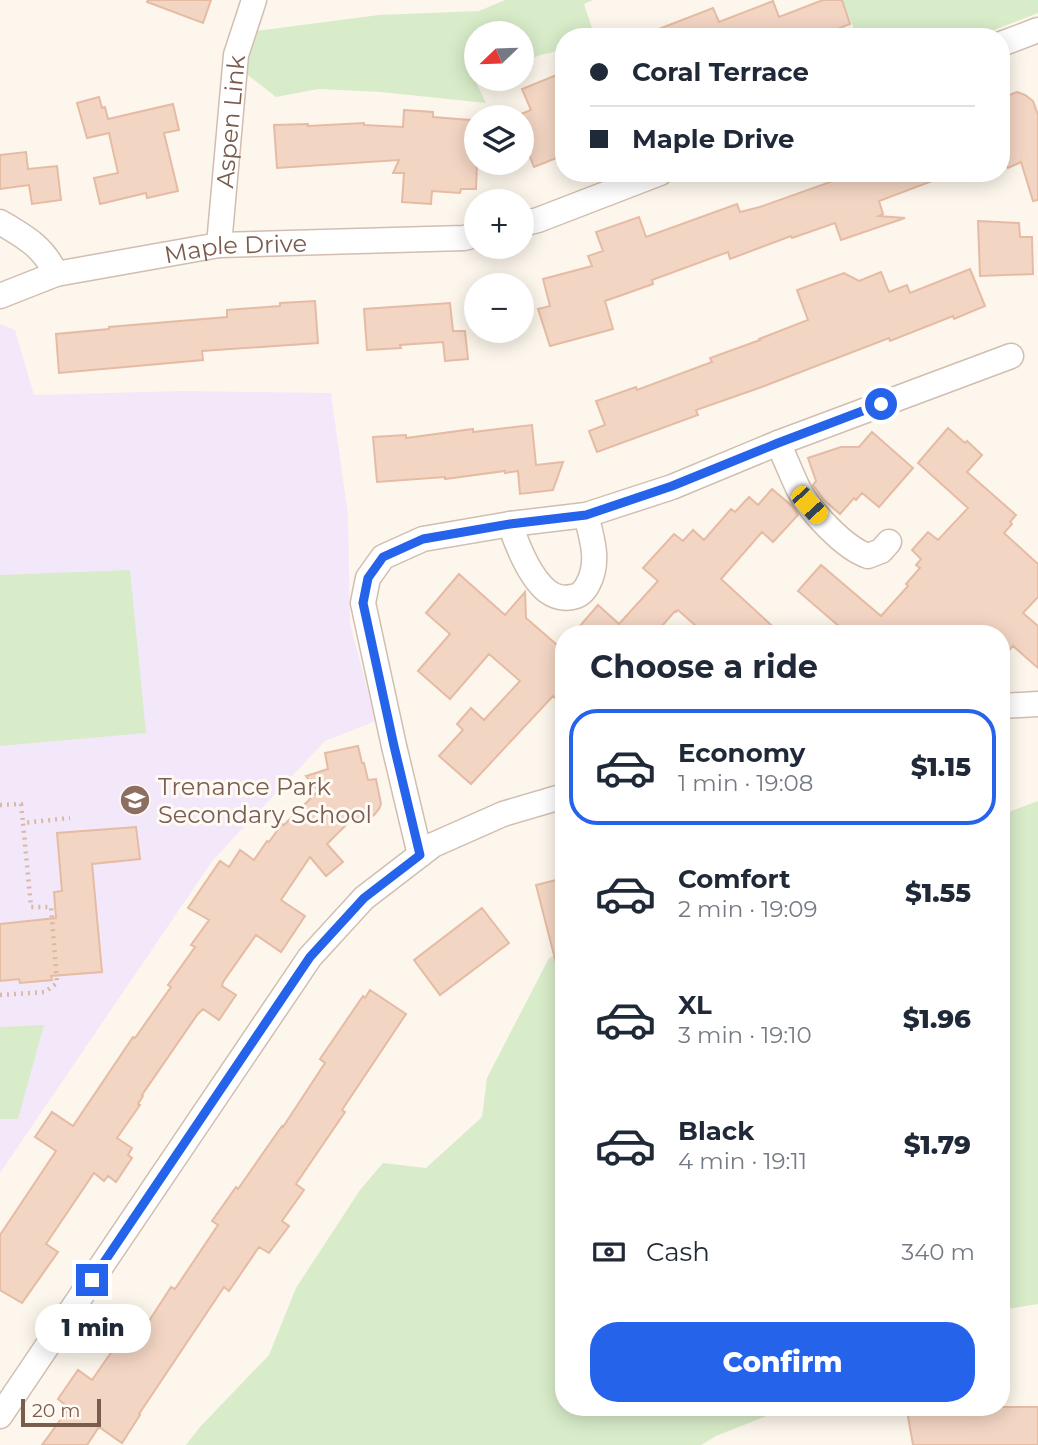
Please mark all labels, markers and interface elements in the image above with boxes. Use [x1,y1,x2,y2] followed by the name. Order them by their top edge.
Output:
[464,21,534,91] north arrow
[464,21,534,343] map controls
[210,53,250,189] street label: Aspen Link
[632,56,809,88] text: Coral Terrace
[464,105,534,175] button: layers
[632,123,794,155] text: Maple Drive
[464,189,534,259] button: +
[162,228,307,269] street label: Maple Drive
[464,273,534,343] button: −
[865,388,897,420] route start
[788,482,831,528] car
[590,647,818,686] text: Choose a ride
[594,736,657,799] icon: car
[678,737,805,769] text: Economy
[911,751,971,783] text: $1.15
[678,769,813,797] text: 1 min · 19:08
[158,772,372,829] place label: Trenance Park Secondary School
[118,783,152,817] school or university icon: Trenance Park Secondary School
[594,862,657,925] icon: car
[678,863,790,895] text: Comfort
[905,877,971,909] text: $1.55
[678,895,818,923] text: 2 min · 19:09
[594,988,657,1051] icon: car
[678,989,712,1021] text: XL
[903,1003,971,1035] text: $1.96
[678,1021,812,1049] text: 3 min · 19:10
[594,1114,657,1177] icon: car
[678,1115,754,1147] text: Black
[904,1129,971,1161] text: $1.79
[678,1147,807,1175] text: 4 min · 19:11
[590,1233,628,1271] icon: cash
[646,1236,710,1268] text: Cash
[901,1238,975,1266] text: 340 m
[76,1264,108,1296] route end
[34,1304,150,1354] callout: 1 min
[61,1314,125,1342] text: 1 min
[590,1322,975,1402] button: Confirm
[21,1396,102,1428] scale bar
[32,1399,80,1422] text: 20 m

